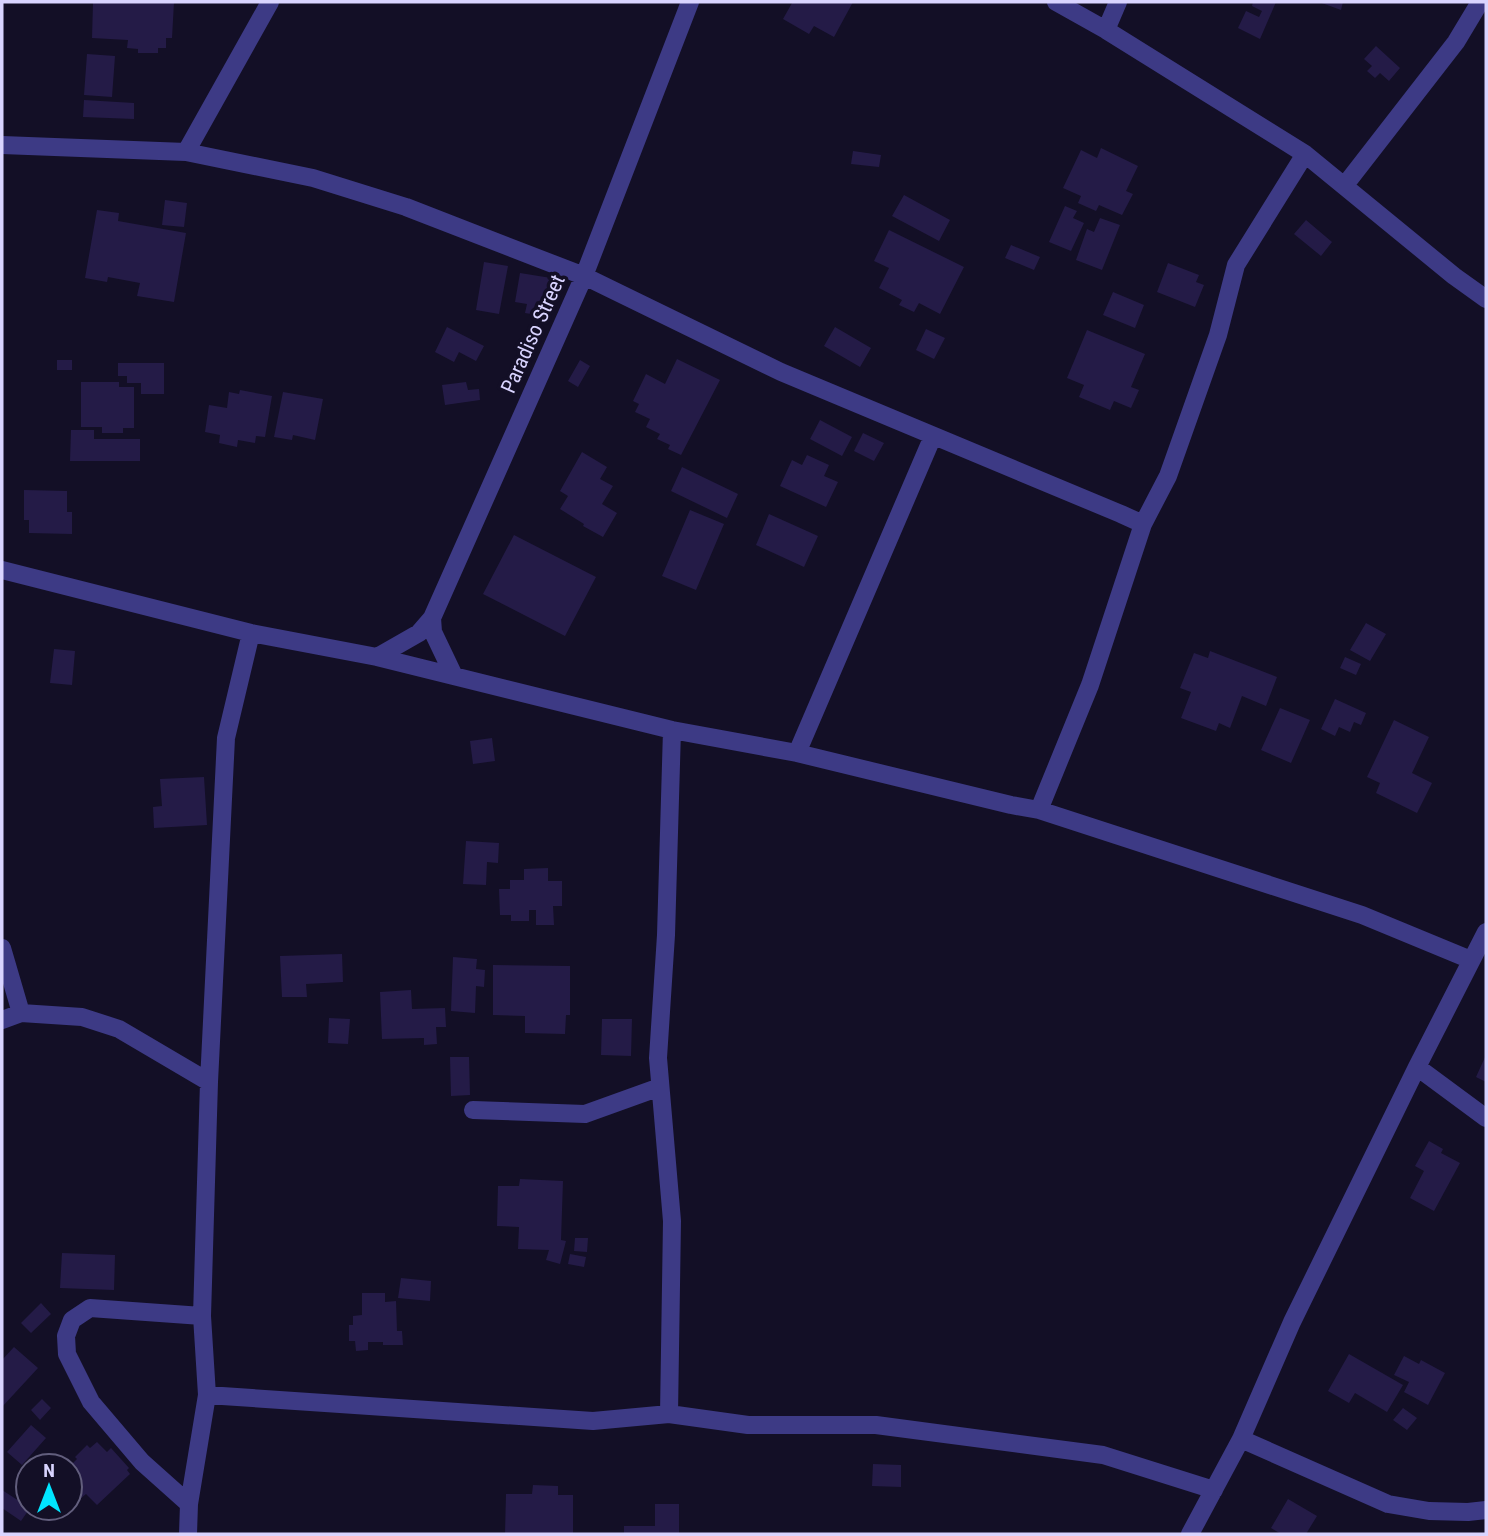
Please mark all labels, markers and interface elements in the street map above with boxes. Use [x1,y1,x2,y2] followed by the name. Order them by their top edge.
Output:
[496,271,570,397] street label: Paradiso Street
[14,1452,84,1522] north arrow
[43,1459,55,1482] text: N

